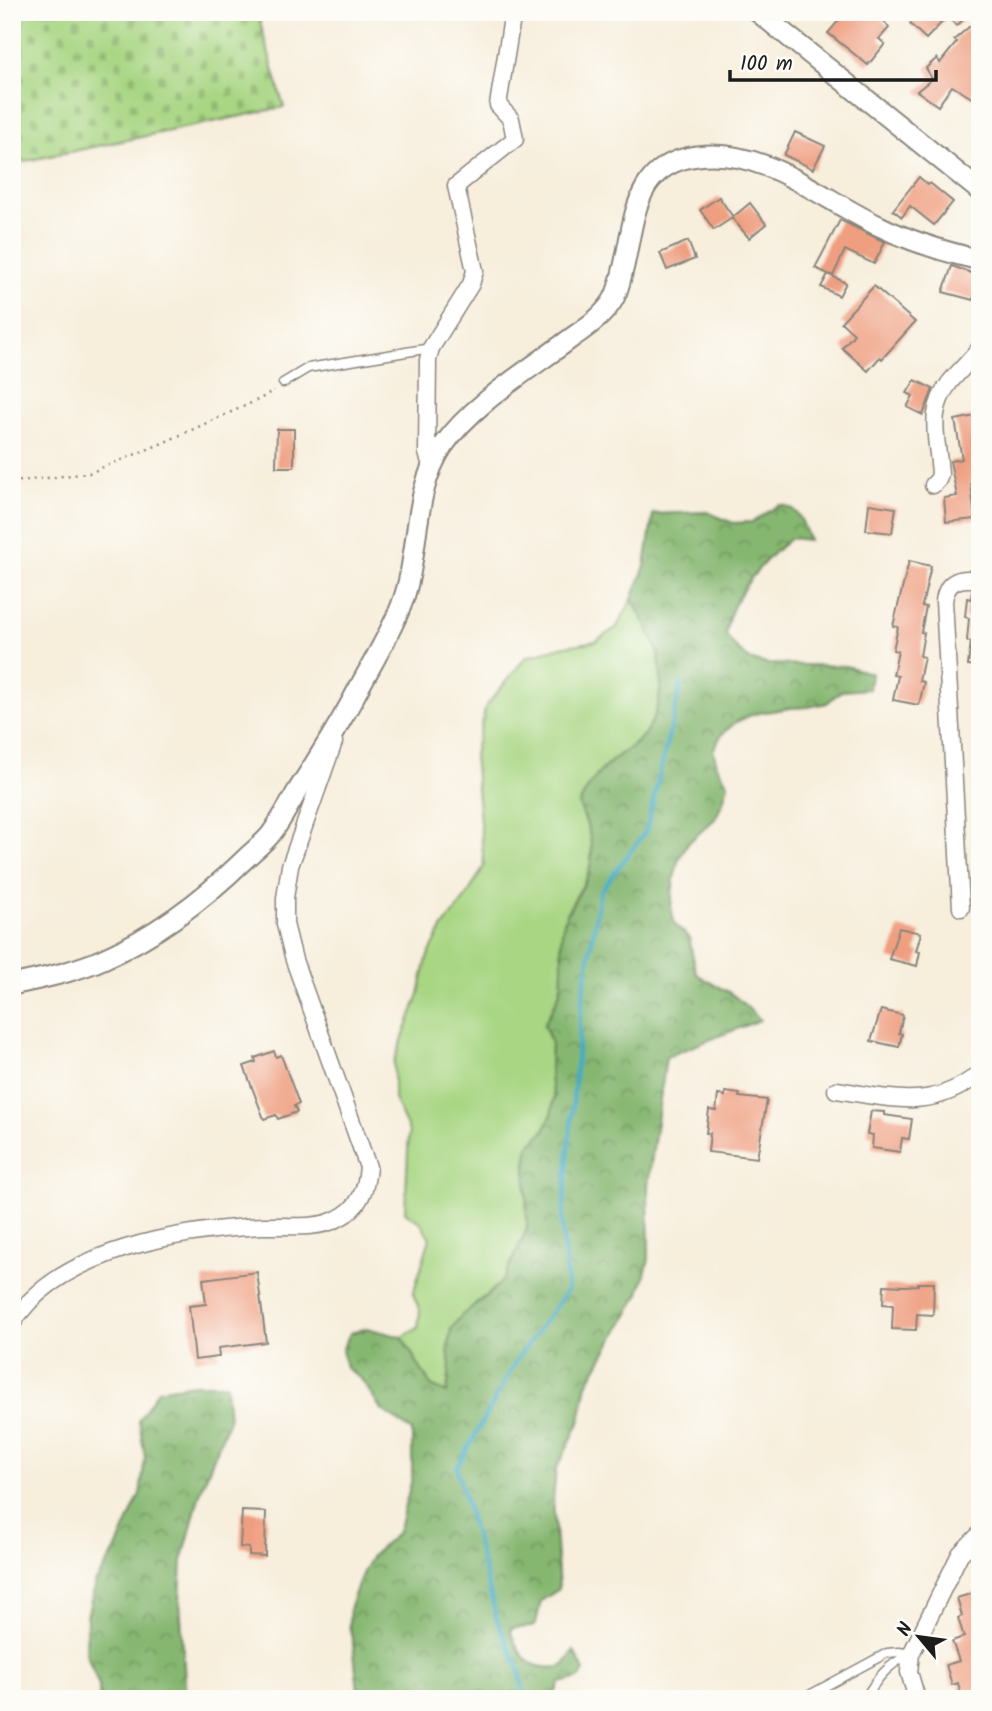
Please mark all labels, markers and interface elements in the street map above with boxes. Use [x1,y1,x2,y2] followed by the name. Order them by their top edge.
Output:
[730,38,936,82] scale bar
[740,48,793,81] text: 100 m
[884,1602,954,1672] north arrow
[890,1617,922,1642] text: N

